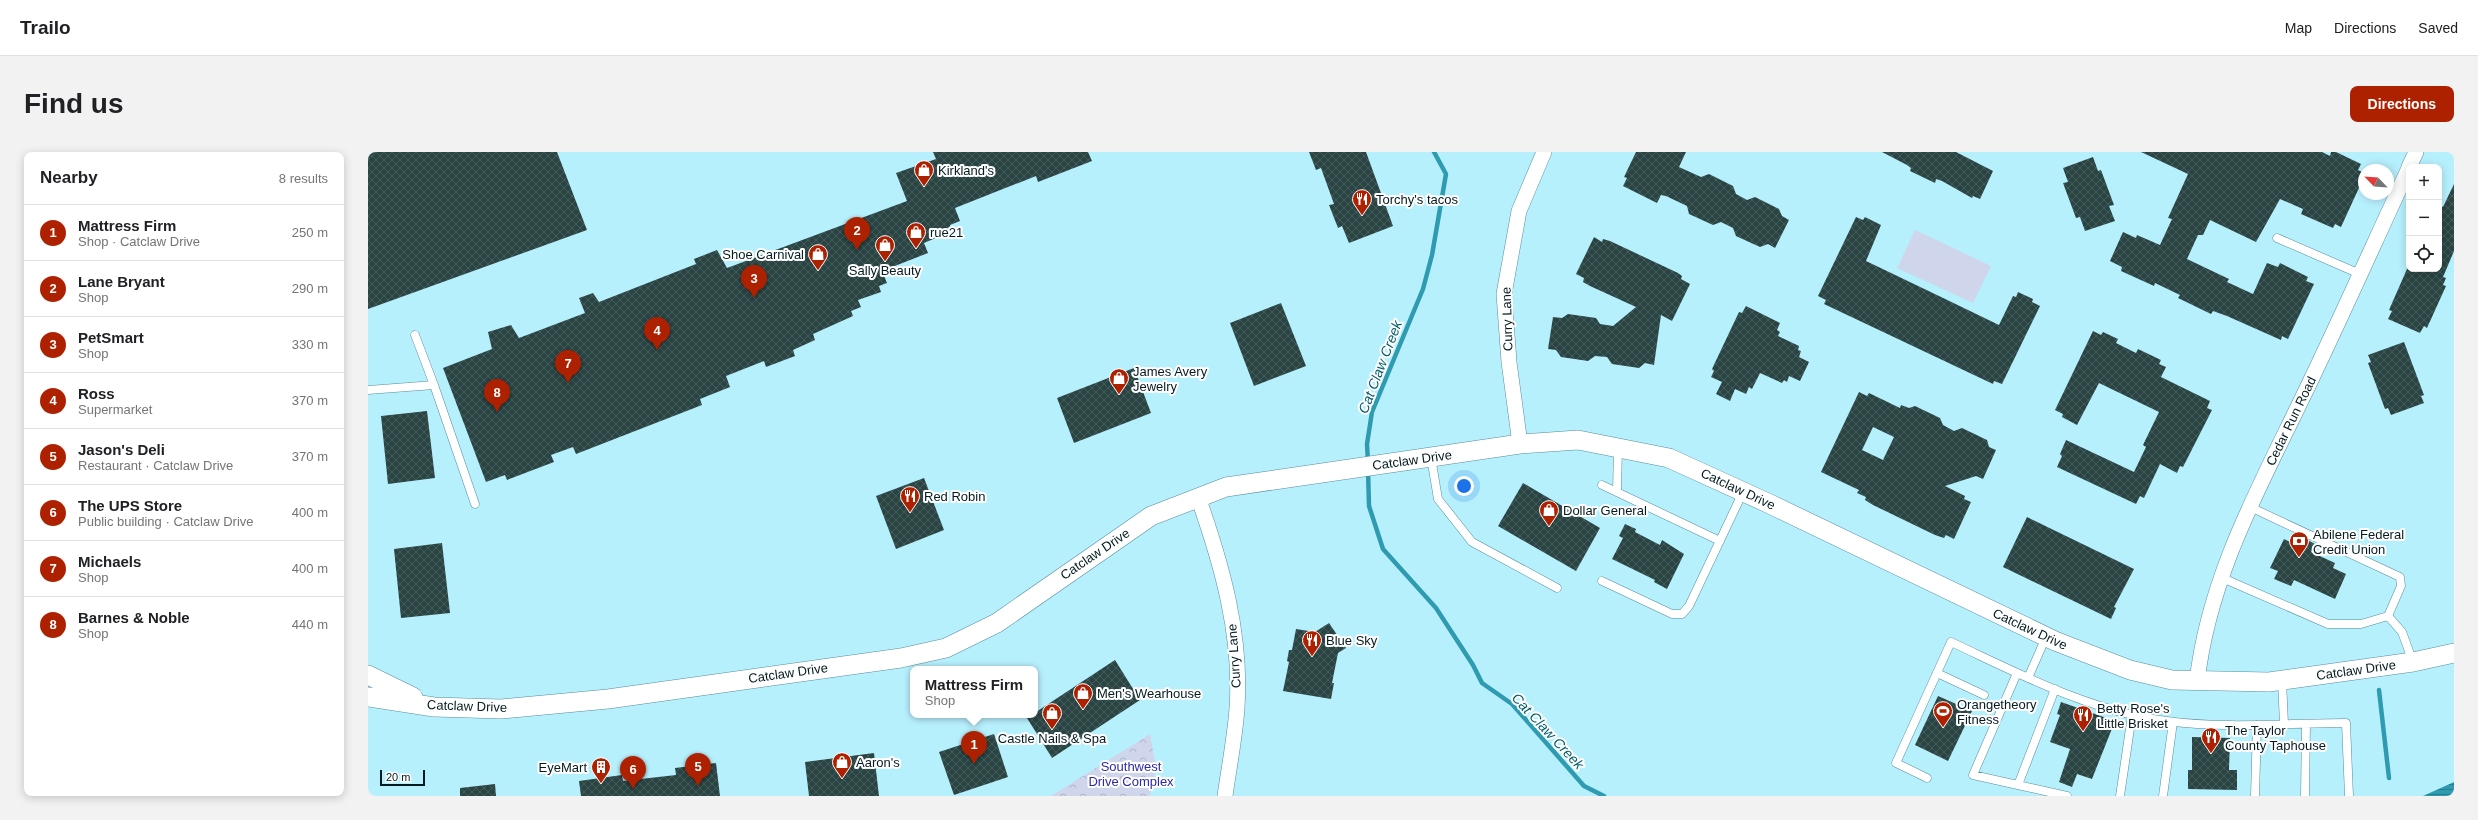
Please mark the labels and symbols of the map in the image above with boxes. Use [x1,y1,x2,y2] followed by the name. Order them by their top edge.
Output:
[913,159,935,187] shop icon: Kirkland's
[938,163,994,178] place label: Kirkland's
[2358,164,2394,200] north arrow
[1351,188,1373,216] restaurant icon: Torchy's tacos
[1376,192,1458,207] place label: Torchy's tacos
[844,217,870,250] pin: 2
[905,221,927,249] shop icon: rue21
[930,225,963,240] place label: rue21
[874,234,896,262] shop icon: Sally Beauty
[807,243,829,271] shop icon: Shoe Carnival
[722,247,804,262] place label: Shoe Carnival
[849,263,922,278] place label: Sally Beauty
[741,265,767,298] pin: 3
[1498,287,1516,351] street label: Curry Lane
[644,317,670,350] pin: 4
[1355,317,1405,416] water label: Cat Claw Creek
[555,350,581,383] pin: 7
[1133,364,1208,394] place label: James Avery Jewelry
[1108,367,1130,395] shop icon: James Avery Jewelry
[2263,374,2319,468] street label: Cedar Run Road
[484,379,510,412] pin: 8
[1371,447,1453,473] street label: Catclaw Drive
[1698,465,1778,513] street label: Catclaw Drive
[1454,476,1474,496] your location
[899,485,921,513] restaurant icon: Red Robin
[924,489,985,504] place label: Red Robin
[1538,499,1560,527] shop icon: Dollar General
[1563,503,1647,518] place label: Dollar General
[1058,525,1132,583] street label: Catclaw Drive
[2313,527,2404,557] place label: Abilene Federal Credit Union
[2288,530,2310,558] bank icon: Abilene Federal Credit Union
[1990,605,2070,653] street label: Catclaw Drive
[1224,623,1244,689] street label: Curry Lane
[1301,629,1323,657] restaurant icon: Blue Sky
[1326,633,1378,648] place label: Blue Sky
[2315,657,2397,683] street label: Catclaw Drive
[747,660,829,686] street label: Catclaw Drive
[1072,682,1094,710] shop icon: Men's Wearhouse
[1097,686,1201,701] place label: Men's Wearhouse
[1509,690,1588,773] water label: Cat Claw Creek
[427,697,507,715] street label: Catclaw Drive
[1957,697,2037,727] place label: Orangetheory Fitness
[1932,700,1954,728] sports icon: Orangetheory Fitness
[2097,701,2170,731] place label: Betty Rose's Little Brisket
[1041,702,1063,730] shop icon: Castle Nails & Spa
[2072,704,2094,732] restaurant icon: Betty Rose's Little Brisket
[2225,723,2326,753] place label: The Taylor County Taphouse
[2200,726,2222,754] restaurant icon: The Taylor County Taphouse
[961,731,987,764] pin: 1
[998,731,1107,746] place label: Castle Nails & Spa
[831,751,853,779] shop icon: Aaron's
[685,753,711,786] pin: 5
[856,755,900,770] place label: Aaron's
[590,756,612,784] building icon: EyeMart
[620,756,646,789] pin: 6
[1088,759,1174,789] park label: Southwest Drive Complex
[539,760,587,775] place label: EyeMart
[380,768,425,787] scale bar

